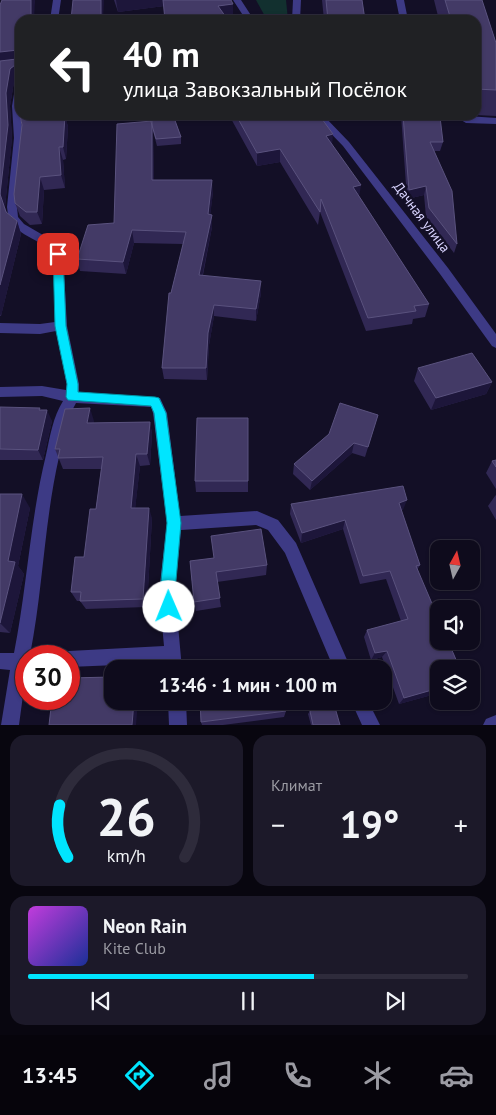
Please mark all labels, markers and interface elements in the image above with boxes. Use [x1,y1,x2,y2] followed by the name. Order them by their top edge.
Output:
[123,31,200,77] text: 40 m
[40,35,105,100] icon: left
[123,75,407,103] text: улица Завокзальный Посёлок
[390,178,454,256] street label: Дачная улица
[37,233,79,275] pin
[44,240,72,268] icon: arrive
[430,540,480,590] north arrow
[430,540,480,710] map controls
[142,580,194,632] position arrow
[430,600,480,650] button: sound
[15,645,80,710] speed limit sign: 30
[430,660,480,710] button: layers
[159,673,337,697] text: 13:46 · 1 мин · 100 m
[271,775,322,795] text: Климат
[97,783,156,850] text: 26
[340,799,399,848] text: 19°
[271,806,285,843] text: −
[454,806,468,843] text: +
[107,844,146,867] text: km/h
[103,914,187,938] text: Neon Rain
[103,938,166,958] text: Kite Club
[87,987,115,1015] icon: previous
[234,987,262,1015] icon: pause
[381,987,409,1015] icon: next
[122,1058,157,1093] icon: directions
[201,1058,236,1093] icon: music
[280,1058,315,1093] icon: phone
[360,1058,395,1093] icon: climate
[439,1058,474,1093] icon: car
[22,1061,78,1089] text: 13:45

